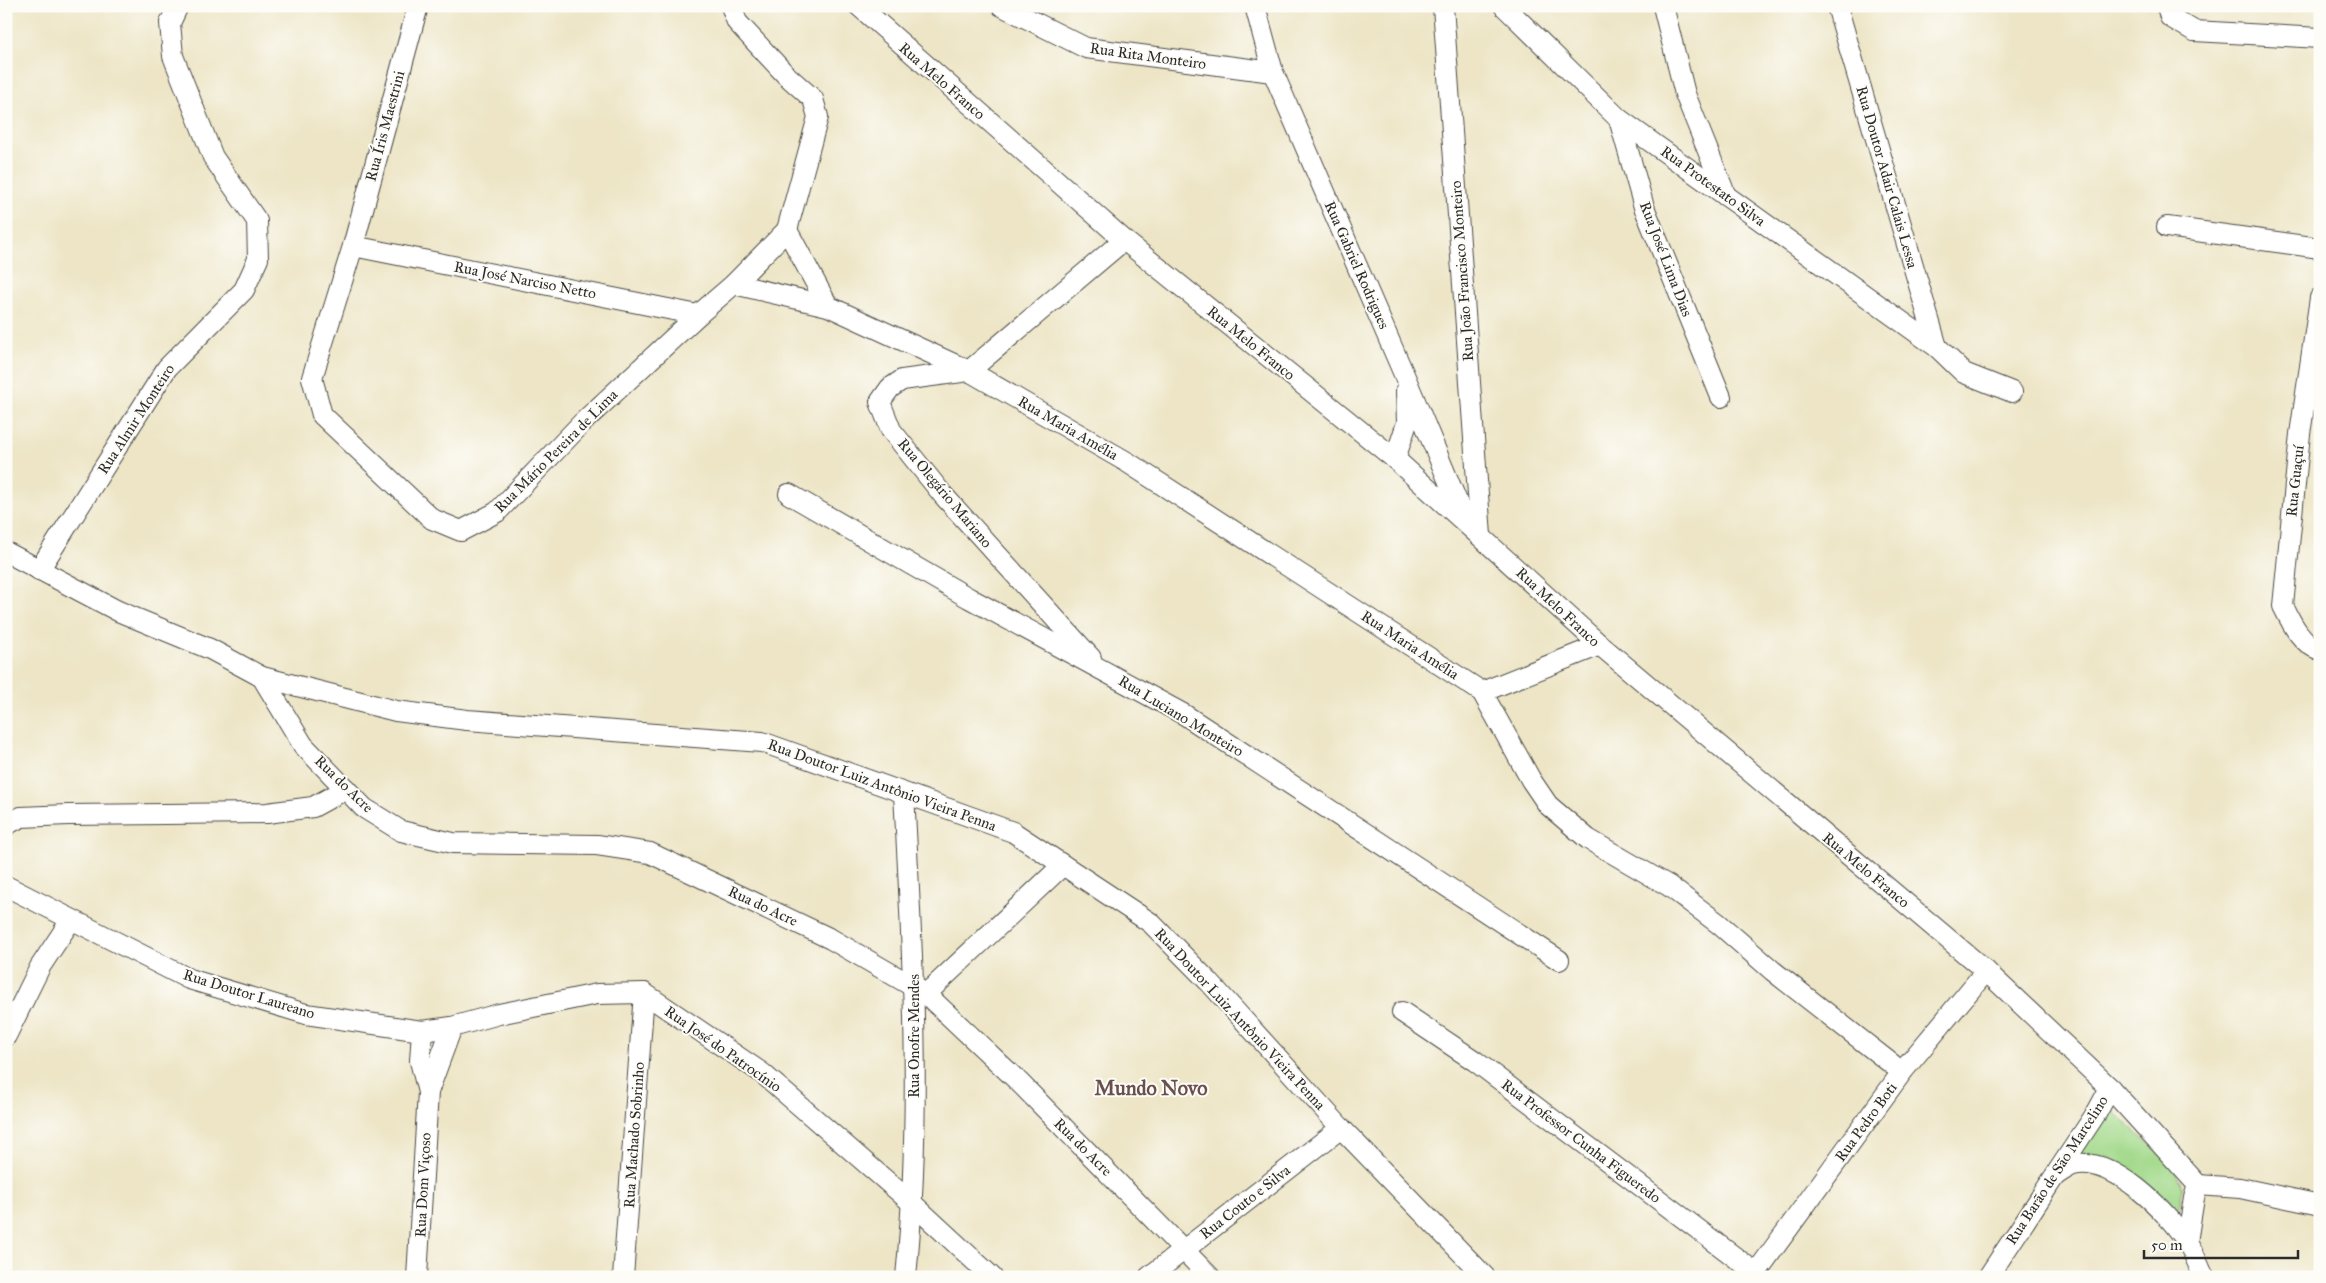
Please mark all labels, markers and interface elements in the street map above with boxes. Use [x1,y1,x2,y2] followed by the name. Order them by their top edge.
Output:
[895,39,989,123] street label: Rua Melo Franco
[1089,39,1208,73] street label: Rua Rita Monteiro
[361,69,408,183] street label: Rua Íris Maestrini
[1852,84,1922,271] street label: Rua Doutor Adair Calais Lessa
[1657,142,1769,230] street label: Rua Protestato Silva
[1447,180,1478,362] street label: Rua João Francisco Monteiro
[1321,198,1393,332] street label: Rua Gabriel Rodrigues
[1635,199,1696,319] street label: Rua José Lima Dias
[452,257,598,304] street label: Rua José Narciso Netto
[1203,302,1299,384] street label: Rua Melo Franco
[94,360,178,477] street label: Rua Almir Monteiro
[491,385,622,516] street label: Rua Mário Pereira de Lima
[1015,392,1122,464] street label: Rua Maria Amélia
[894,435,996,552] street label: Rua Olegário Mariano
[2282,444,2308,518] street label: Rua Guaçuí
[1512,564,1604,651] street label: Rua Melo Franco
[1358,607,1463,684] street label: Rua Maria Amélia
[1115,672,1247,761] street label: Rua Luciano Monteiro
[765,735,999,835] street label: Rua Doutor Luiz Antônio Vieira Penna
[311,752,377,816] street label: Rua do Acre
[1819,828,1913,912] street label: Rua Melo Franco
[725,882,801,930] street label: Rua do Acre
[1151,924,1330,1114] street label: Rua Doutor Luiz Antônio Vieira Penna
[181,965,317,1023] street label: Rua Doutor Laureano
[905,974,923,1098] street label: Rua Onofre Mendes
[661,1002,785,1097] street label: Rua José do Patrocínio
[620,1061,648,1209] street label: Rua Machado Sobrinho
[1498,1075,1664,1207] street label: Rua Professor Cunha Figueredo
[1095,1076,1207,1100] district label: Mundo Novo
[1831,1079,1901,1165] street label: Rua Pedro Boti
[2002,1092,2112,1248] street label: Rua Barão de São Marcelino
[1050,1114,1116,1180] street label: Rua do Acre
[411,1132,435,1238] street label: Rua Dom Viçoso
[1196,1161,1294,1243] street label: Rua Couto e Silva
[2144,1228,2297,1260] scale bar
[2151,1236,2183,1254] text: 50 m

